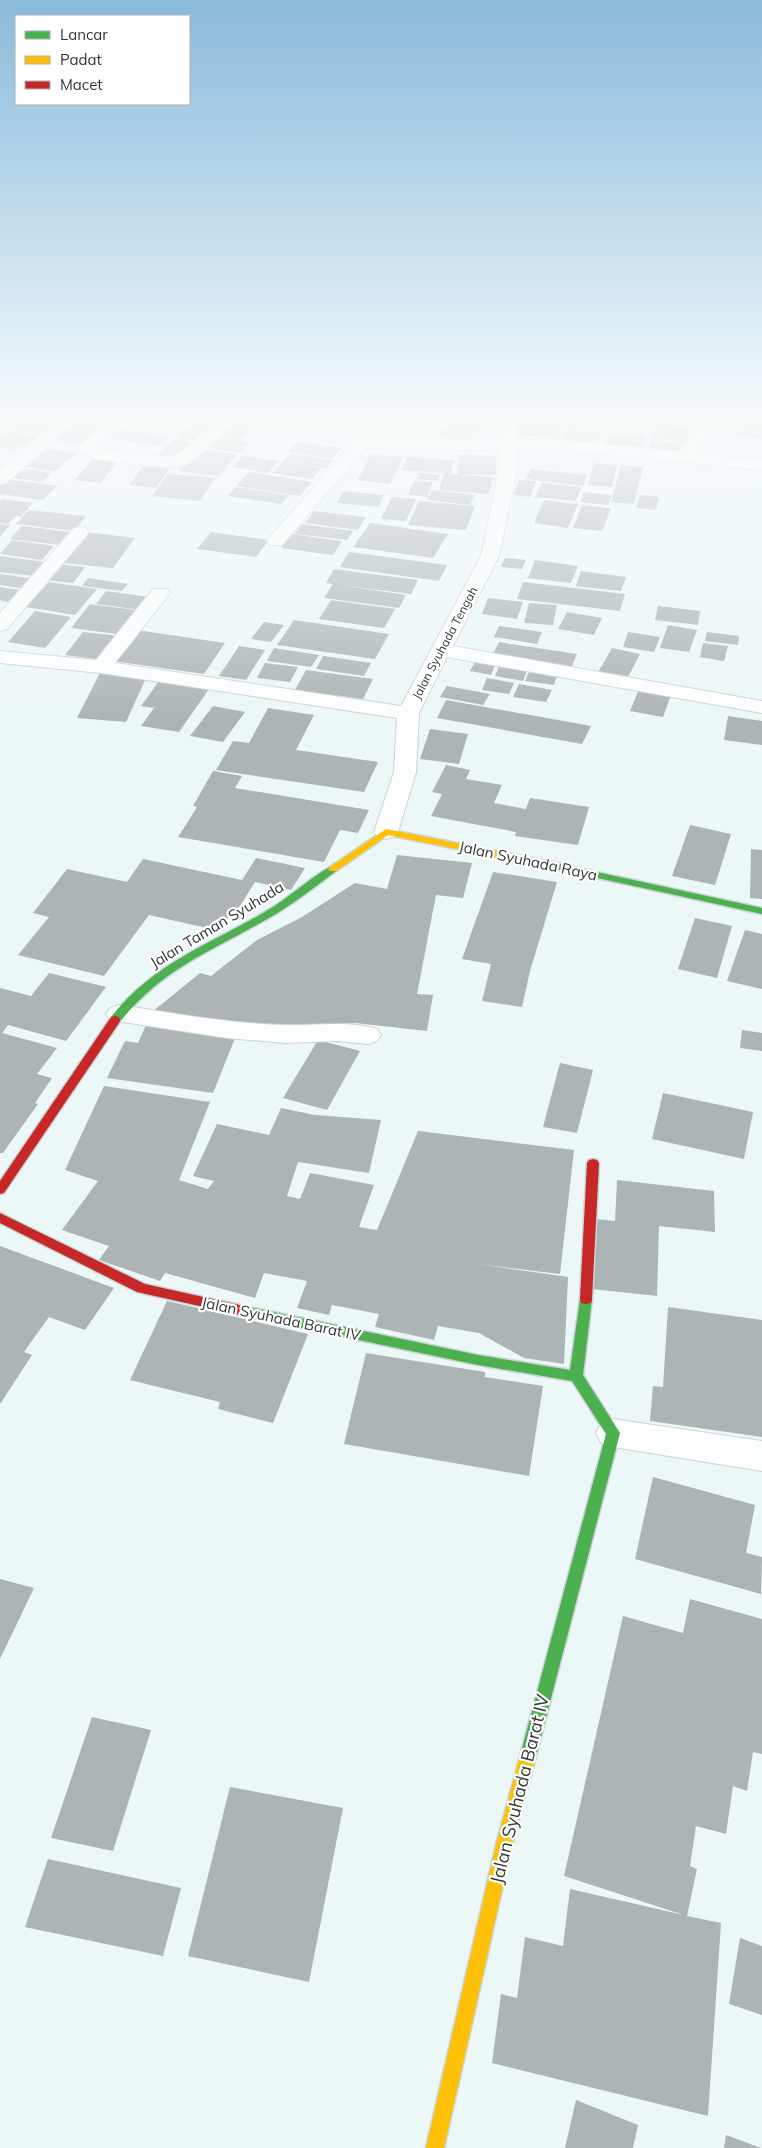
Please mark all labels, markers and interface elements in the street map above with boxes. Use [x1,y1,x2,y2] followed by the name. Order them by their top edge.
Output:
[15,15,190,105] legend
[60,25,108,44] text: Lancar
[60,50,102,69] text: Padat
[60,75,103,94] text: Macet
[409,584,481,702] street label: Jalan Syuhada Tengah
[457,837,599,884] street label: Jalan Syuhada Raya
[146,877,287,972] street label: Jalan Taman Syuhada
[200,1292,363,1345] street label: Jalan Syuhada Barat IV
[485,1691,554,1886] street label: Jalan Syuhada Barat IV

